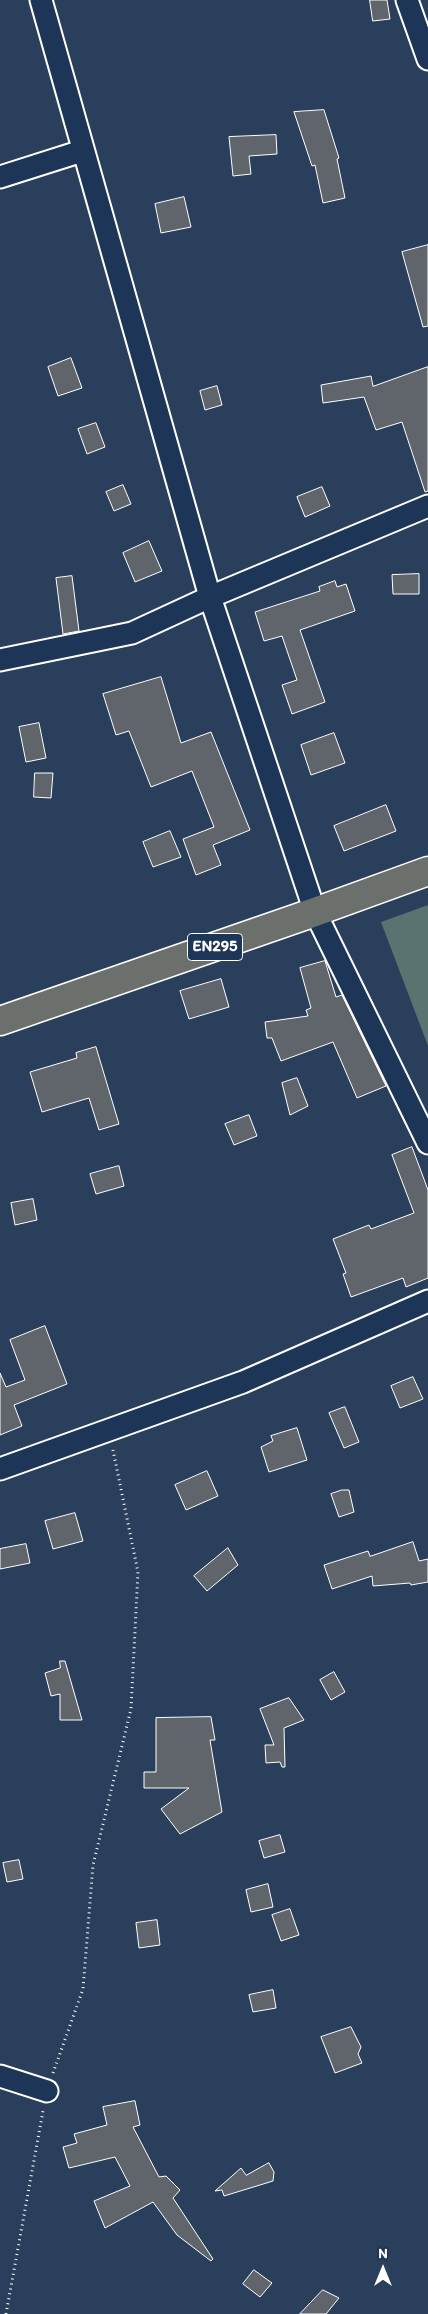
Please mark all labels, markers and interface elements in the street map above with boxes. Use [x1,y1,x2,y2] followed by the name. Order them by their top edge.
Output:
[188,934,242,960] road number: EN295
[358,2244,408,2294] north arrow
[378,2245,388,2262] text: N

